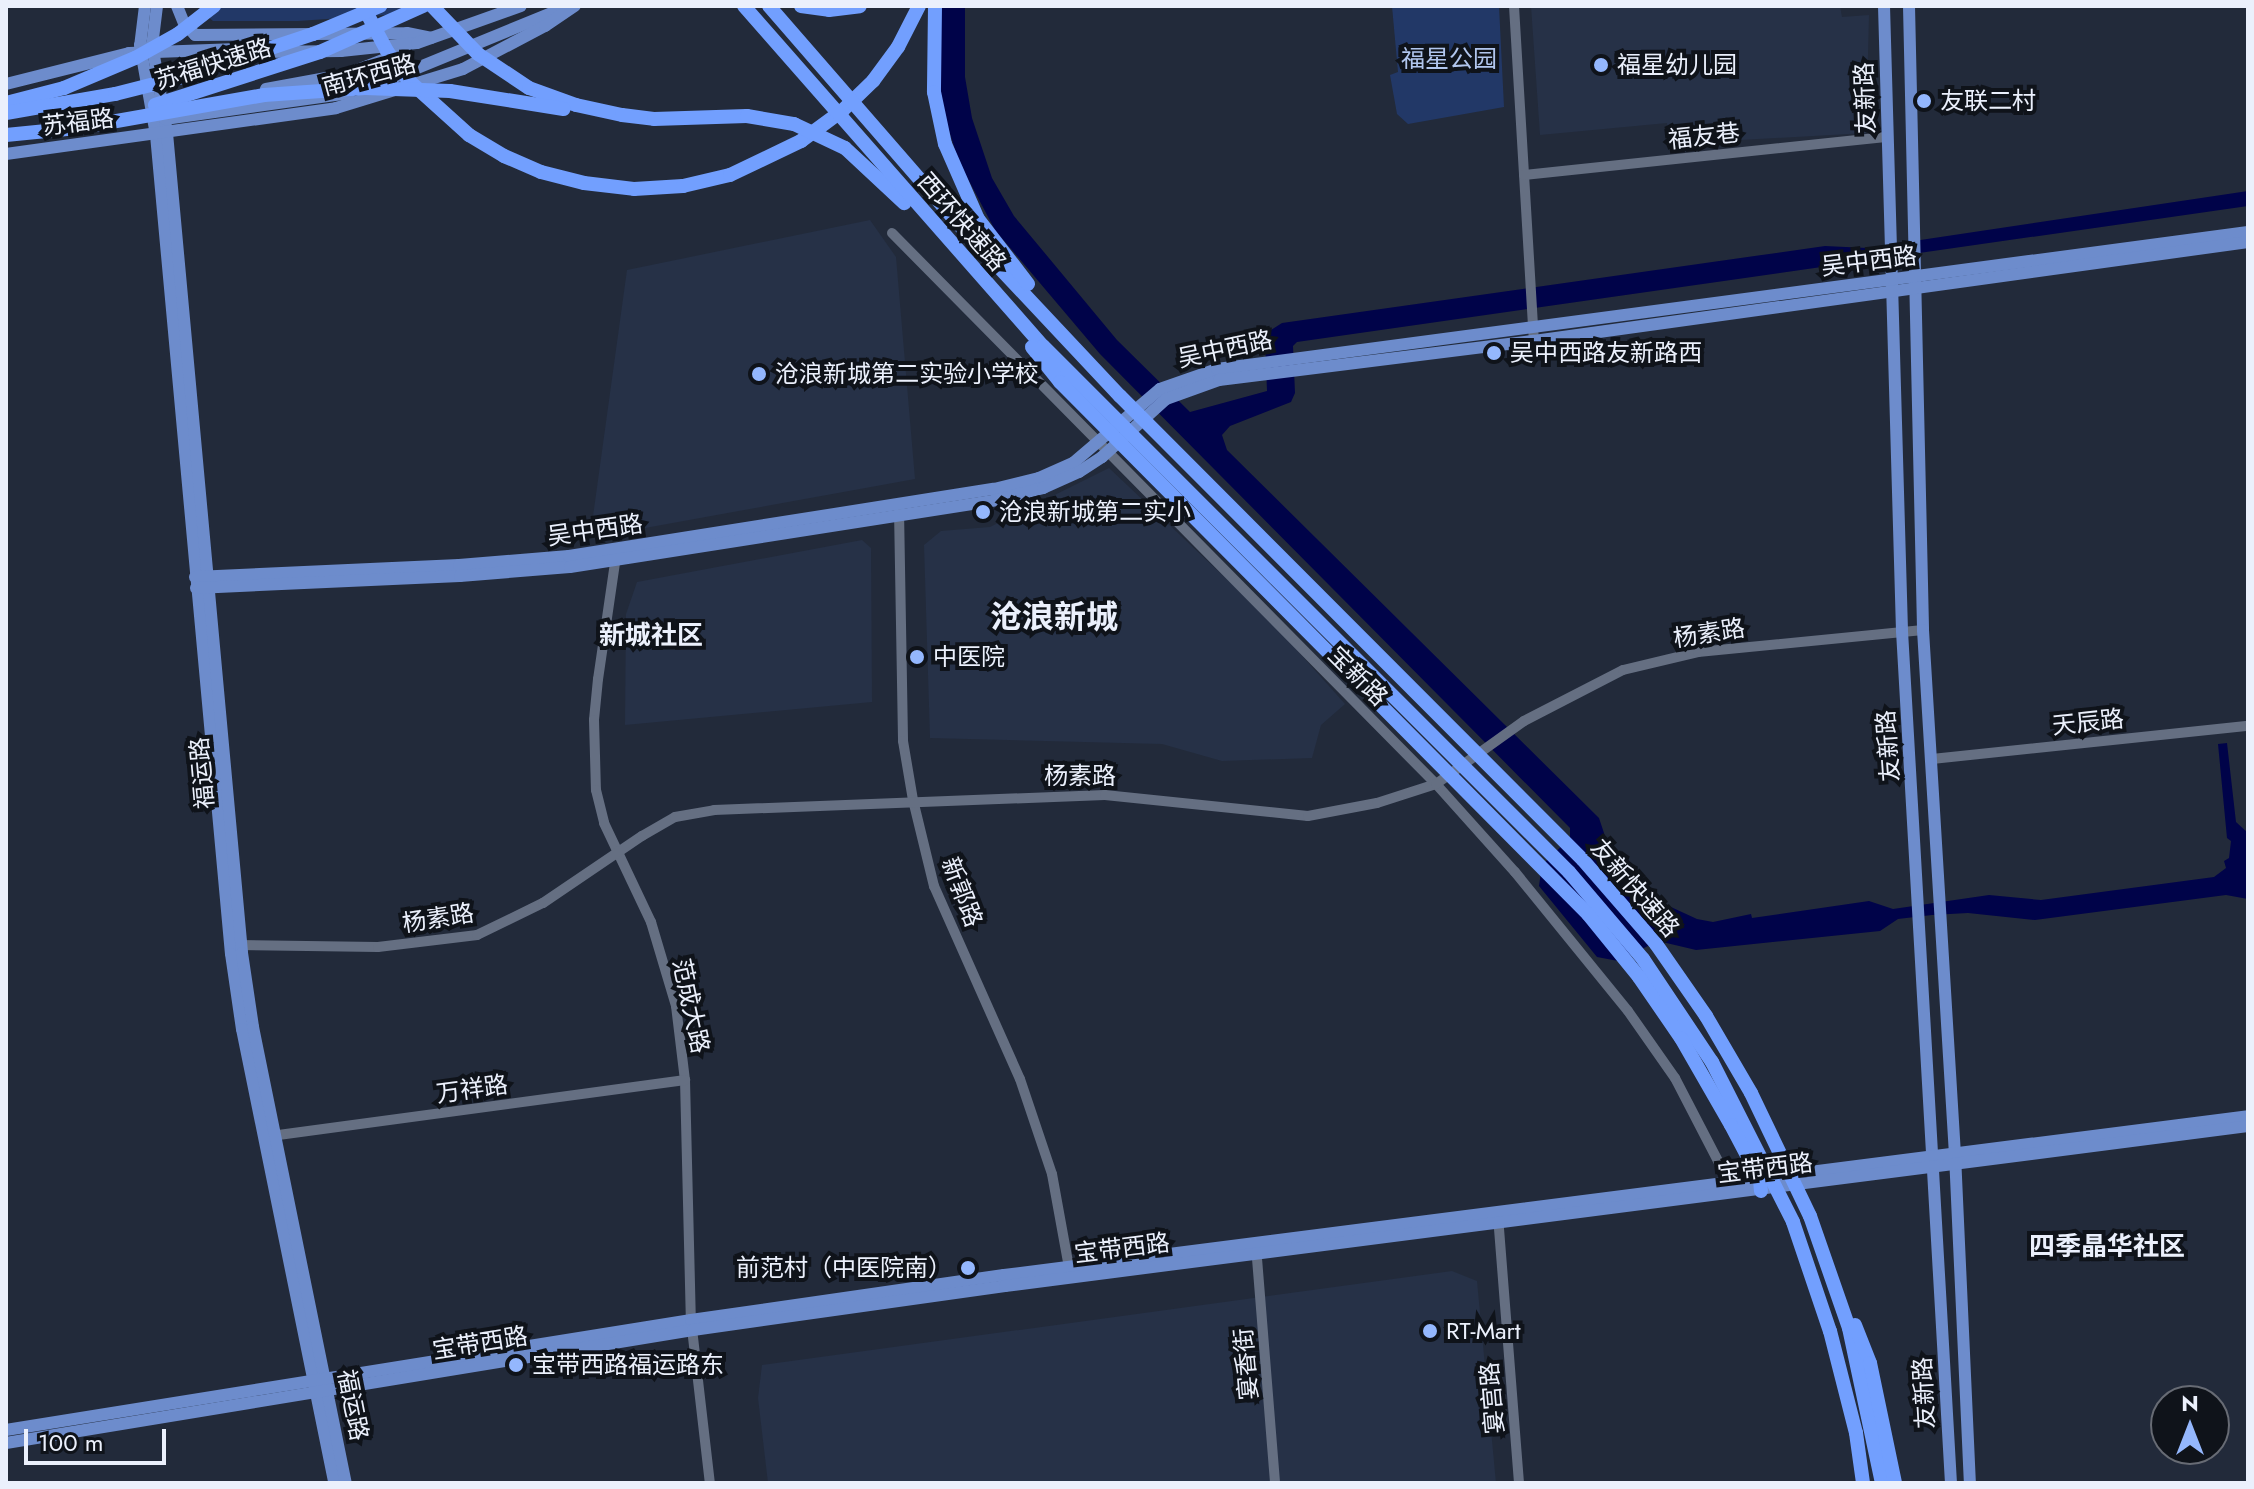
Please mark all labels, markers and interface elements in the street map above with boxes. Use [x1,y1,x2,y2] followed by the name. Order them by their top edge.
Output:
[151,33,275,95] street label: 苏福快速路
[1401,45,1497,73] park label: 福星公园
[319,49,419,101] street label: 南环西路
[1617,51,1737,79] place label: 福星幼儿园
[1592,56,1610,74] marker: 福星幼儿园
[1849,62,1881,134] street label: 友新路
[1940,87,2036,115] place label: 友联二村
[1915,92,1933,110] marker: 友联二村
[41,103,115,141] street label: 苏福路
[1667,118,1741,154] street label: 福友巷
[912,167,1012,277] street label: 西环快速路
[1820,241,1918,281] street label: 吴中西路
[1175,325,1275,373] street label: 吴中西路
[1510,339,1702,367] place label: 吴中西路友新路西
[1485,344,1503,362] marker: 吴中西路友新路西
[775,360,1039,388] place label: 沧浪新城第二实验小学校
[750,365,768,383] marker: 沧浪新城第二实验小学校
[999,498,1191,526] place label: 沧浪新城第二实小
[974,503,992,521] marker: 沧浪新城第二实小
[545,509,645,551] street label: 吴中西路
[990,598,1118,636] district label: 沧浪新城
[1671,613,1747,653] street label: 杨素路
[599,620,703,652] district label: 新城社区
[1322,640,1394,712] street label: 宝新路
[933,643,1005,671] place label: 中医院
[908,648,926,666] marker: 中医院
[2051,704,2125,740] street label: 天辰路
[1871,709,1905,783] street label: 友新路
[185,736,219,810] street label: 福运路
[1044,762,1116,790] street label: 杨素路
[1585,833,1685,943] street label: 友新快速路
[936,853,988,931] street label: 新郭路
[400,898,476,938] street label: 杨素路
[667,956,715,1056] street label: 范成大路
[434,1070,510,1108] street label: 万祥路
[1716,1148,1814,1188] street label: 宝带西路
[1073,1228,1171,1268] street label: 宝带西路
[2029,1231,2185,1263] district label: 四季晶华社区
[736,1254,952,1282] place label: 前范村（中医院南）
[959,1259,977,1277] marker: 前范村（中医院南）
[1446,1317,1521,1345] place label: RT-Mart
[430,1321,530,1365] street label: 宝带西路
[1421,1322,1439,1340] marker: RT-Mart
[1229,1327,1263,1401] street label: 宴香街
[532,1351,724,1379] place label: 宝带西路福运路东
[507,1356,525,1374] marker: 宝带西路福运路东
[1908,1356,1940,1430] street label: 友新路
[1475,1361,1509,1435] street label: 宴宫路
[332,1367,374,1443] street label: 福运路
[2150,1385,2230,1465] north arrow
[2181,1387,2199,1419] text: N
[28,1413,170,1463] scale bar
[38,1425,104,1460] text: 100 m

